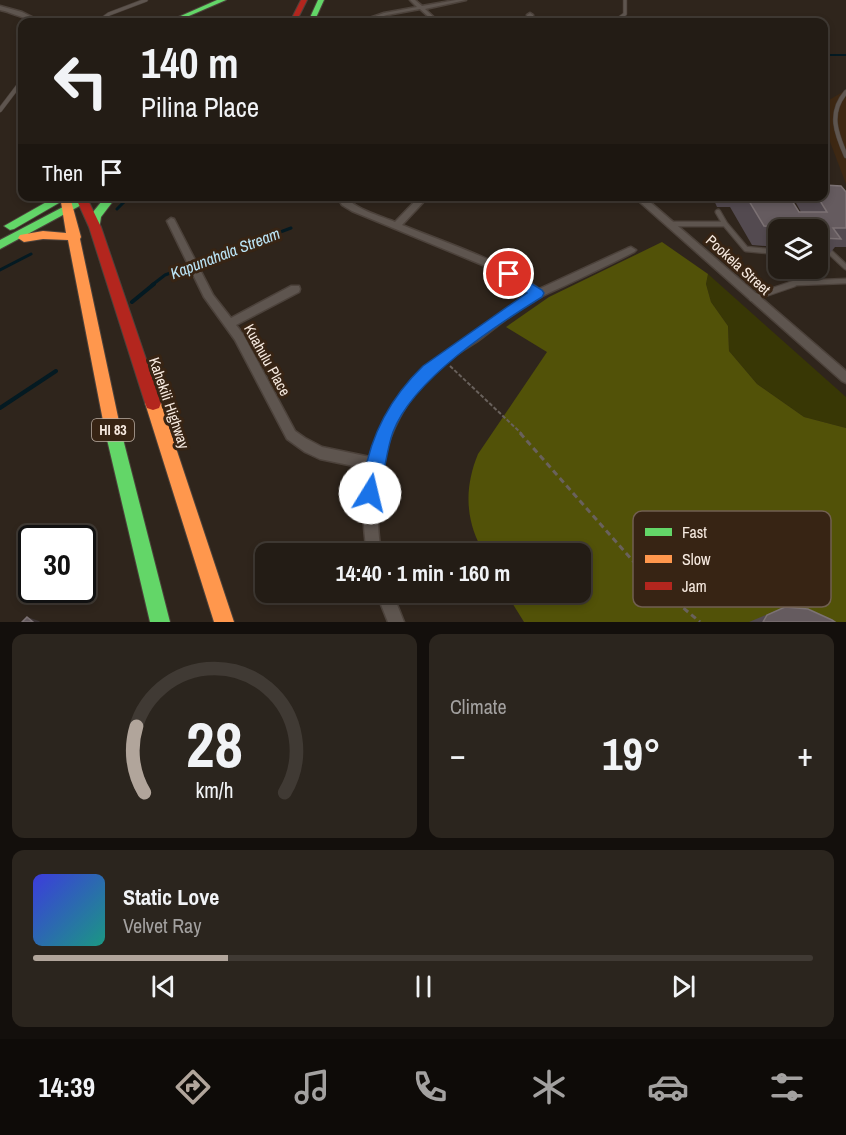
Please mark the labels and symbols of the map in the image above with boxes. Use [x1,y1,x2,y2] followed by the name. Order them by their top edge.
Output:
[167,222,283,284] water label: Kapunahala Stream
[701,230,776,300] street label: Pookela Street
[483,248,534,299] pin
[239,320,296,400] street label: Kuahulu Place
[144,354,195,452] street label: Kahekili Highway
[92,419,134,441] road number: HI 83
[338,461,402,525] position arrow
[633,511,831,607] legend
[682,521,707,543] text: Fast
[18,525,96,603] speed limit sign: 30
[682,548,711,570] text: Slow
[682,575,707,597] text: Jam

